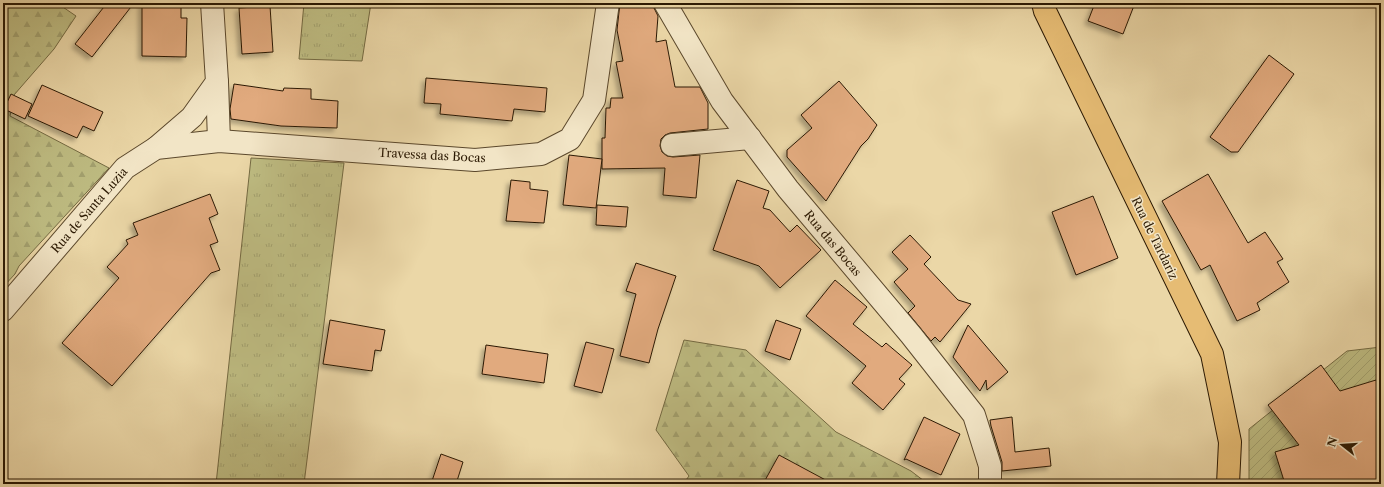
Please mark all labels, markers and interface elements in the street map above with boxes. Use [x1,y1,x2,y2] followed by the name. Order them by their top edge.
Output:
[378,145,486,165] street label: Travessa das Bocas
[48,164,131,256] street label: Rua de Santa Luzia
[1129,194,1181,282] street label: Rua de Tardariz
[801,207,865,279] street label: Rua das Bocas
[1322,425,1362,465] north arrow
[1324,435,1341,449] text: N

